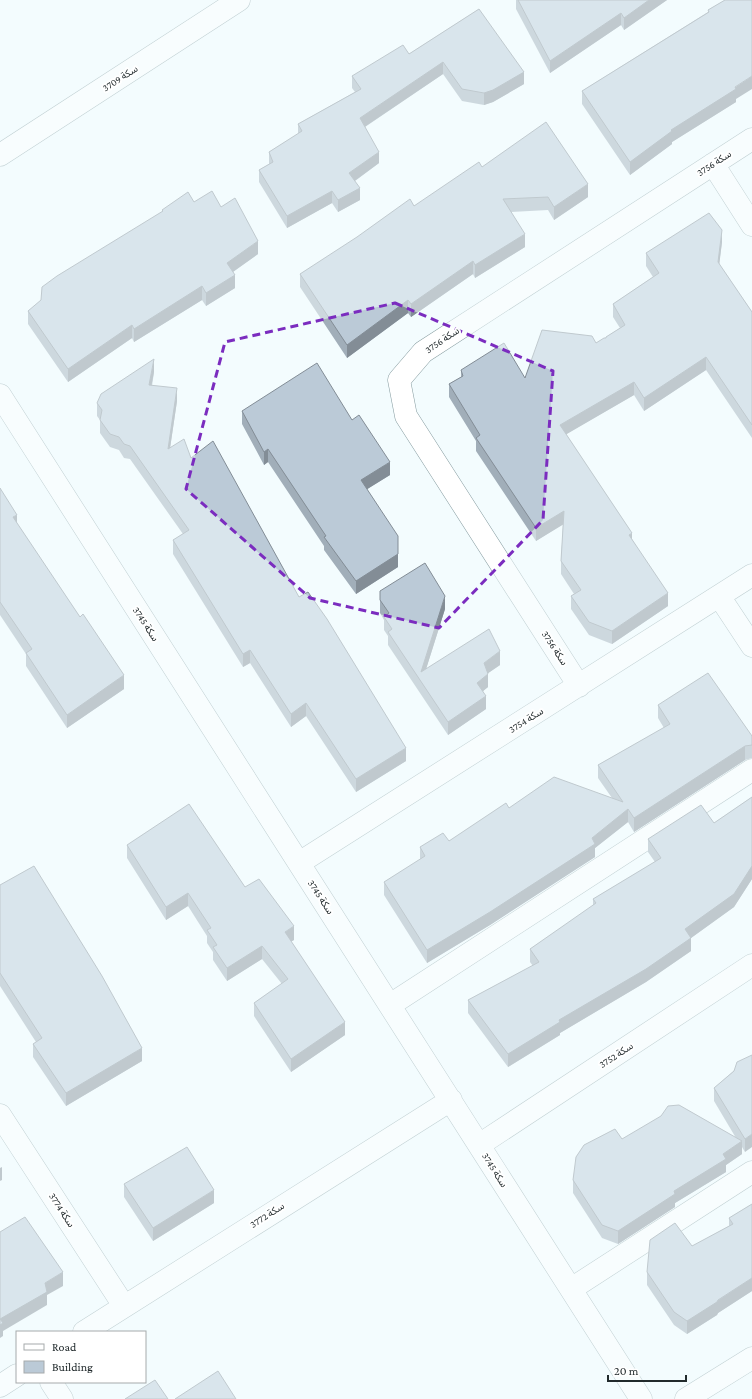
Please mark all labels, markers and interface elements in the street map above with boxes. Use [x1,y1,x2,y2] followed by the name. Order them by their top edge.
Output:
[100,63,140,93] street label: سكة 3709
[695,148,733,178] street label: سكة 3756
[423,325,461,355] street label: سكة 3756
[131,605,161,643] street label: سكة 3745
[540,629,570,667] street label: سكة 3756
[507,705,545,735] street label: سكة 3754
[306,878,336,916] street label: سكة 3745
[597,1040,635,1070] street label: سكة 3752
[480,1151,510,1189] street label: سكة 3745
[47,1191,77,1229] street label: سكة 3774
[248,1200,286,1230] street label: سكة 3772
[16,1331,146,1383] legend
[52,1340,77,1354] text: Road
[608,1357,686,1383] scale bar
[52,1360,93,1374] text: Building
[614,1364,639,1378] text: 20 m

